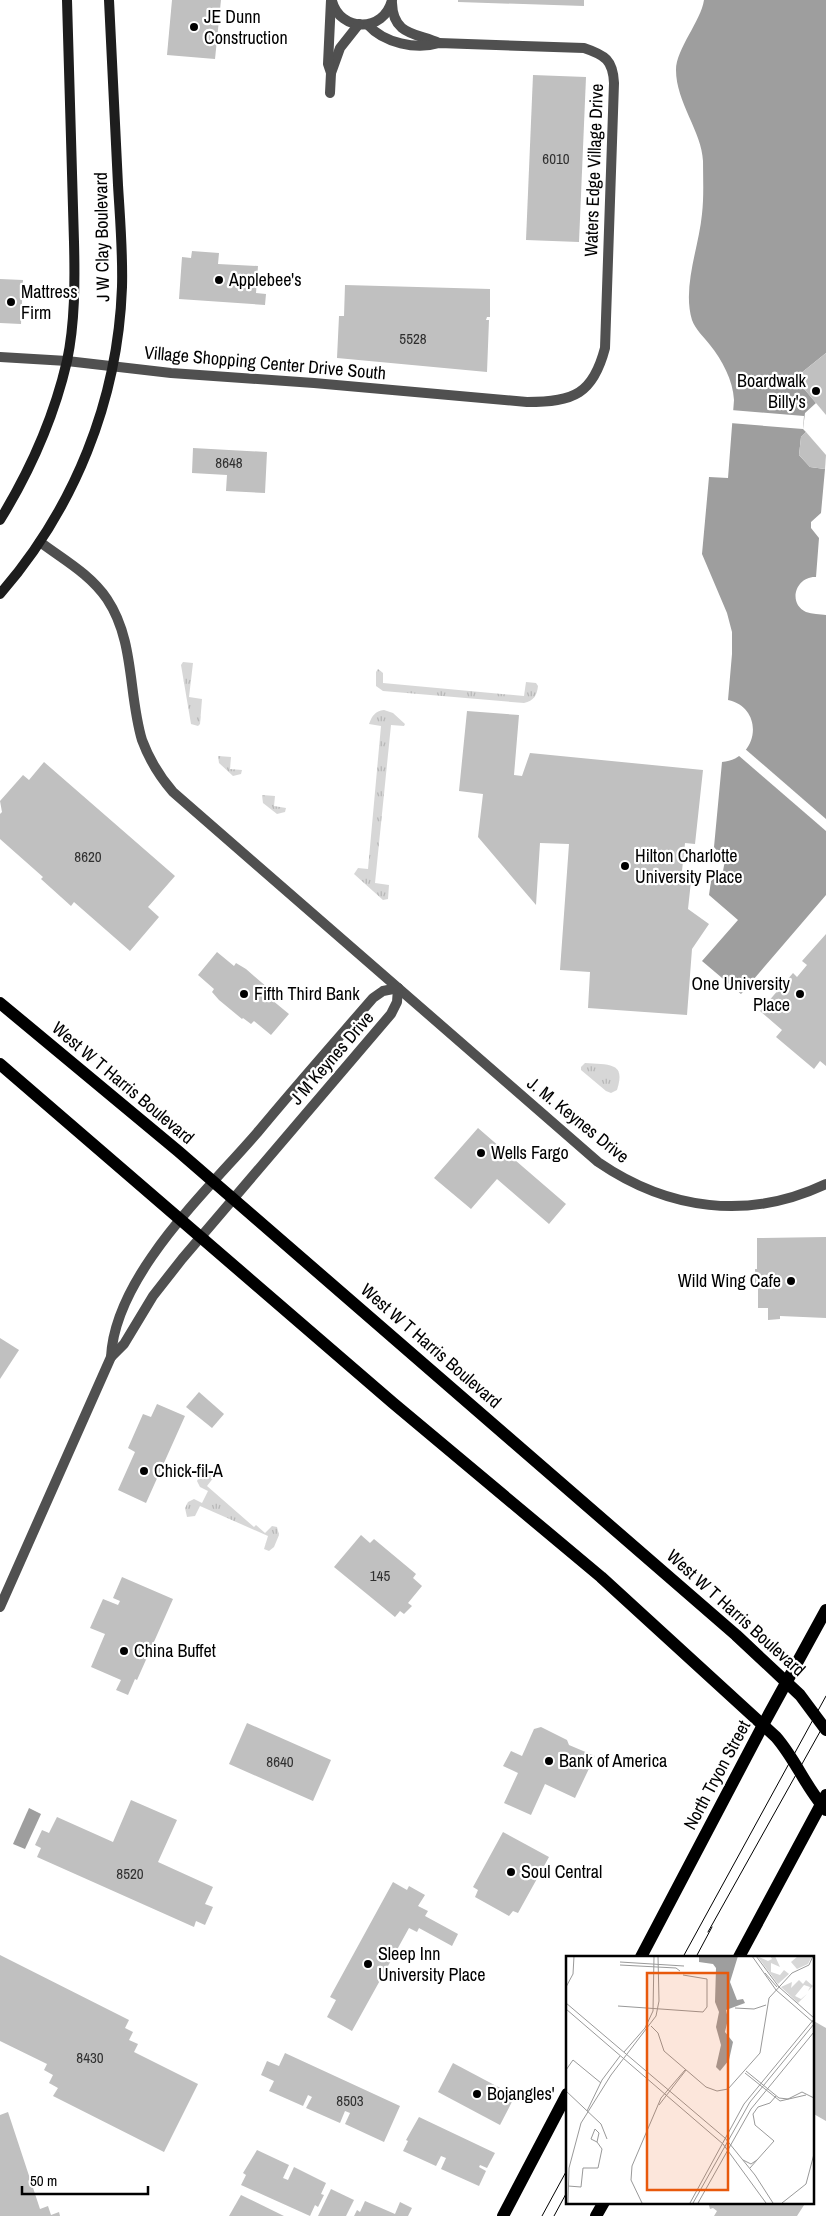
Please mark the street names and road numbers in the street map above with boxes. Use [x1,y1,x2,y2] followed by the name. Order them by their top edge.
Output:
[578,83,609,257] street label: Waters Edge Village Drive
[88,172,115,302] street label: J W Clay Boulevard
[143,339,387,386] street label: Village Shopping Center Drive South
[284,1006,379,1110] street label: J M Keynes Drive
[47,1016,200,1150] street label: West W T Harris Boulevard
[522,1071,635,1169] street label: J. M. Keynes Drive
[356,1278,507,1414] street label: West W T Harris Boulevard
[662,1543,811,1682] street label: West W T Harris Boulevard
[677,1716,756,1834] street label: North Tryon Street

